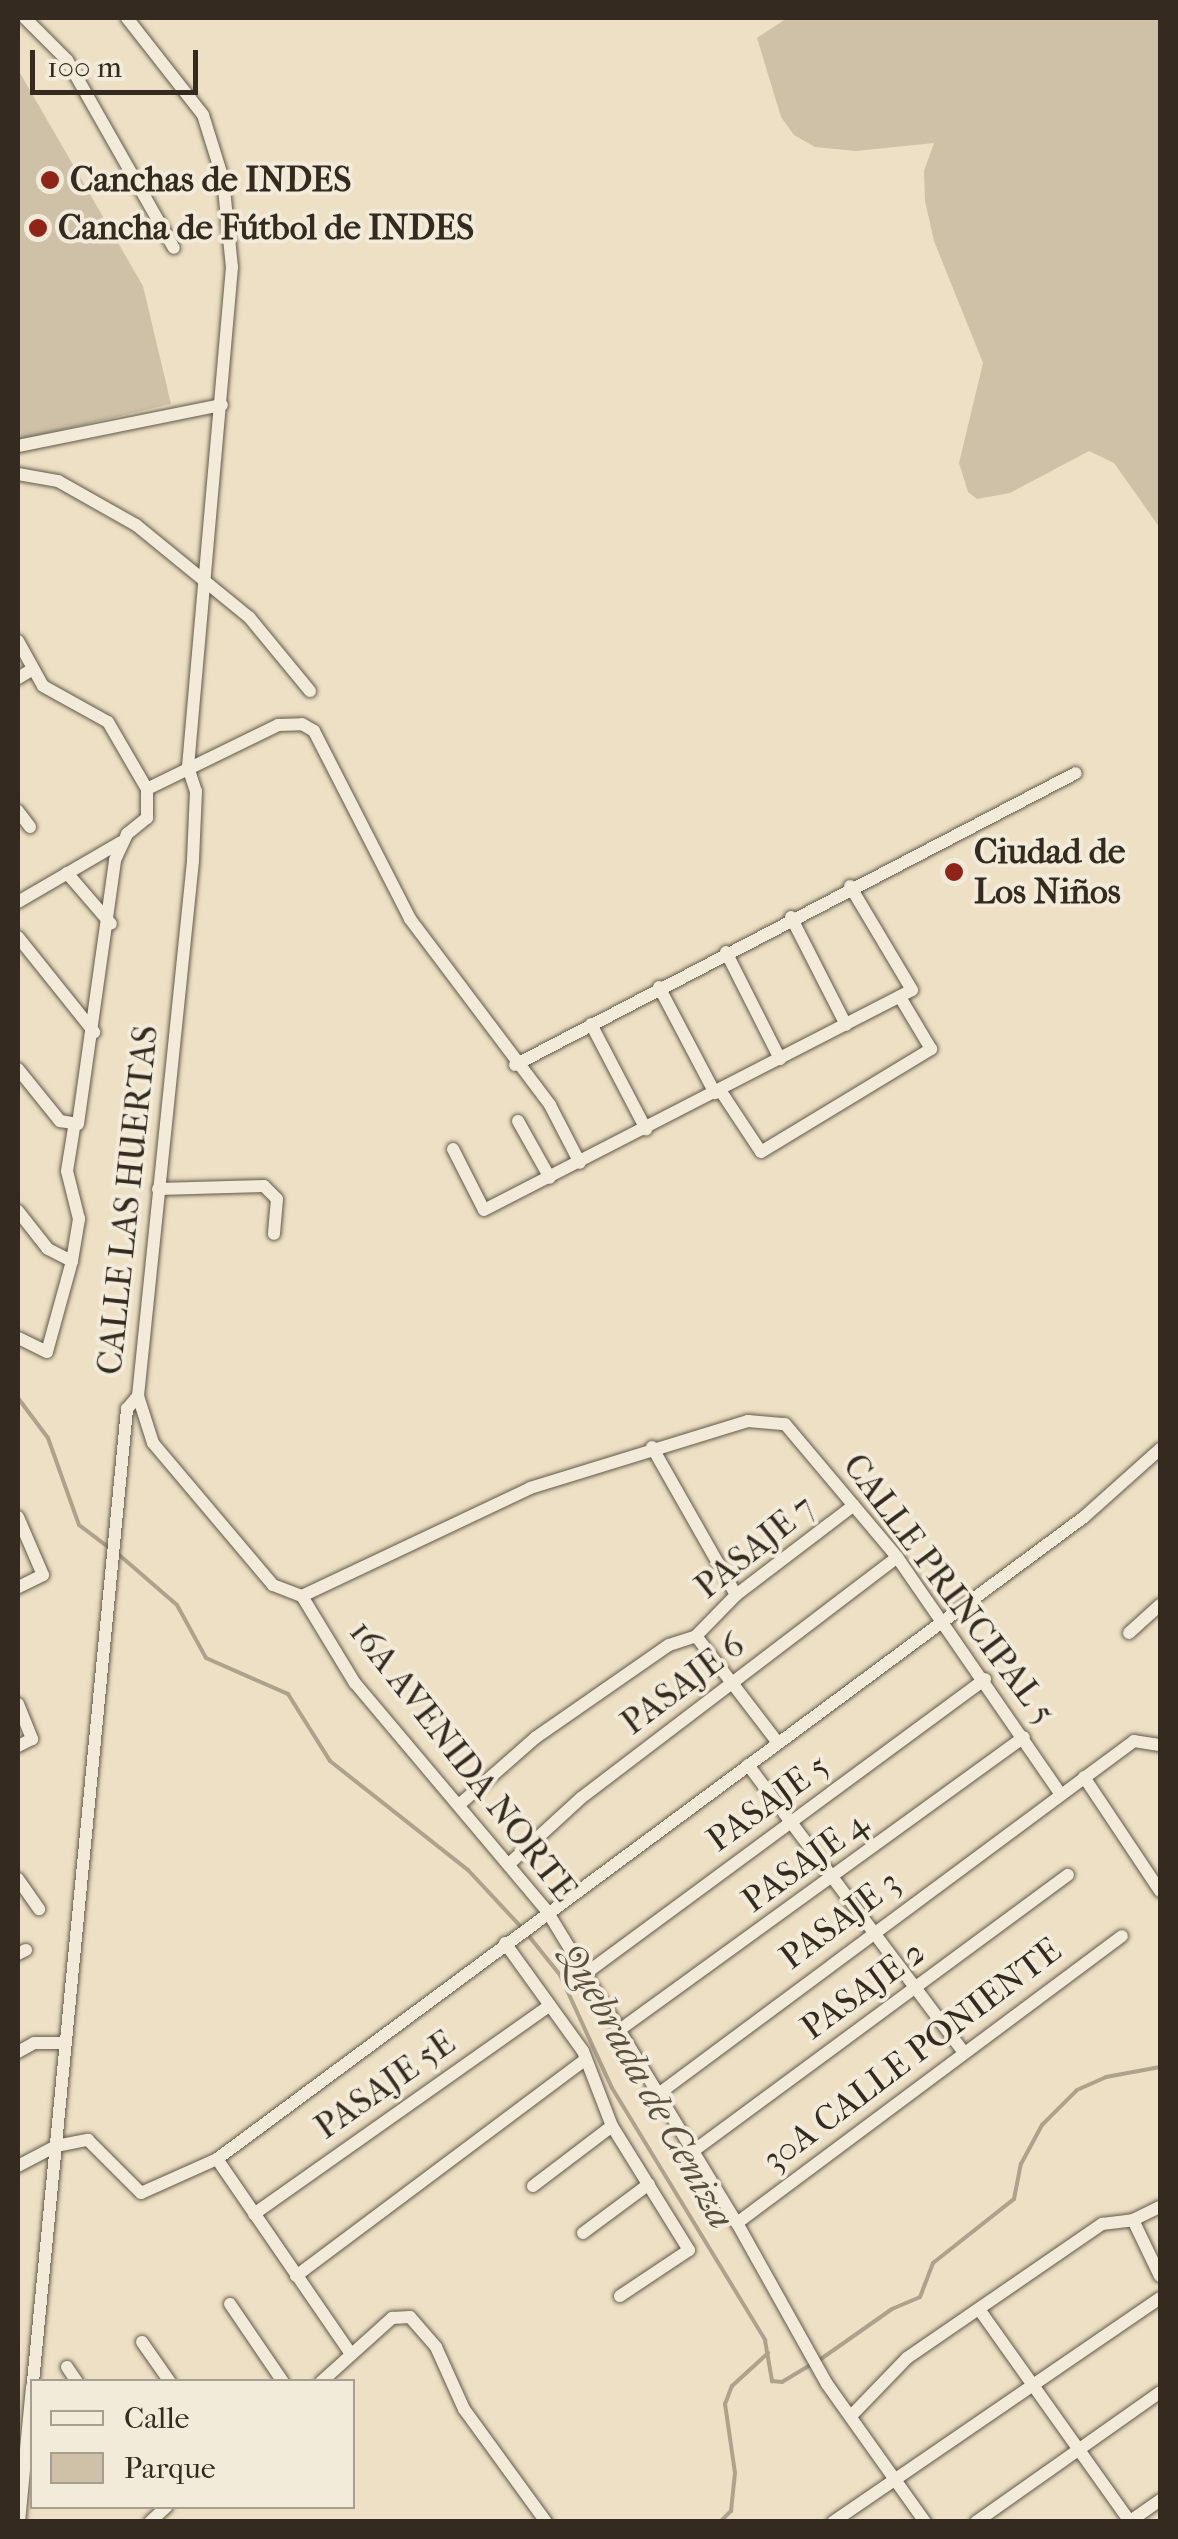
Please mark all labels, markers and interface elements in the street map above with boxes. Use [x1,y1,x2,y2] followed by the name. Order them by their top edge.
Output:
[35,30,202,92] scale bar
[47,50,122,85] text: 100 m
[70,159,351,201] place label: Canchas de INDES
[39,169,61,191] marker: Canchas de INDES
[58,207,474,249] place label: Cancha de Fútbol de INDES
[27,217,49,239] marker: Cancha de Fútbol de INDES
[974,831,1125,913] place label: Ciudad de Los Niños
[943,861,965,883] marker: Ciudad de Los Niños
[89,1023,167,1377] street label: CALLE LAS HUERTAS
[834,1446,1064,1732] street label: CALLE PRINCIPAL 5
[687,1486,823,1608] street label: PASAJE 7
[340,1612,586,1910] street label: 16A AVENIDA NORTE
[613,1624,753,1744] street label: PASAJE 6
[699,1745,837,1861] street label: PASAJE 5
[734,1802,876,1922] street label: PASAJE 4
[772,1861,908,1979] street label: PASAJE 3
[755,1929,1069,2181] street label: 30A CALLE PONIENTE
[793,1931,933,2049] street label: PASAJE 2
[550,1935,744,2237] water label: Quebrada de Ceniza
[307,2022,463,2148] street label: PASAJE 5E
[30,2379,355,2509] legend
[124,2401,189,2436] text: Calle
[124,2451,216,2486] text: Parque

